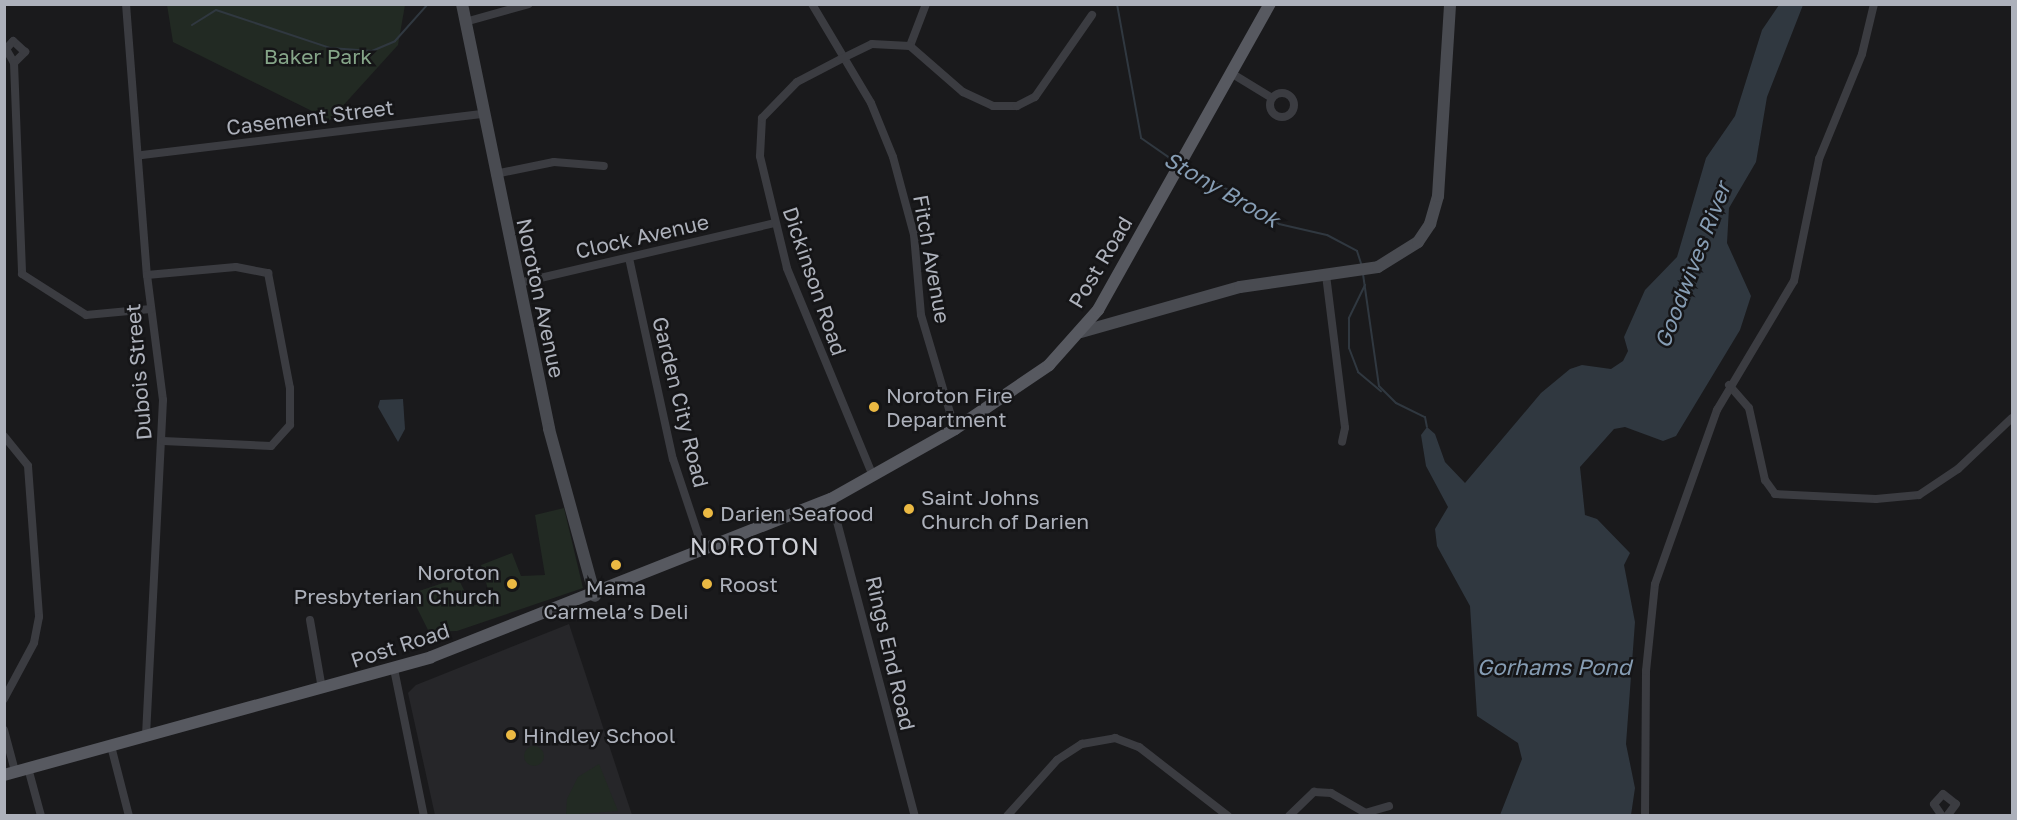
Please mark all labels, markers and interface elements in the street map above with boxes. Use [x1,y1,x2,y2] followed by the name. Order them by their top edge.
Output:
[264,43,372,69] park label: Baker Park
[225,94,395,140] street label: Casement Street
[1160,145,1284,233] water label: Stony Brook
[1648,179,1736,351] water label: Goodwives River
[908,193,956,325] street label: Fitch Avenue
[778,203,852,359] street label: Dickinson Road
[573,208,711,264] street label: Clock Avenue
[1063,212,1137,312] street label: Post Road
[512,216,570,380] street label: Noroton Avenue
[119,303,157,441] street label: Dubois Street
[648,314,714,490] street label: Garden City Road
[886,382,1013,432] place label: Noroton Fire Department
[867,400,881,414] marker: Noroton Fire Department
[921,484,1089,534] place label: Saint Johns Church of Darien
[720,500,874,526] place label: Darien Seafood
[902,502,916,516] marker: Saint Johns Church of Darien
[701,506,715,520] marker: Darien Seafood
[690,532,820,560] district label: NOROTON
[609,558,623,572] marker: Mama Carmela’s Deli
[293,559,500,609] place label: Noroton Presbyterian Church
[719,571,778,597] place label: Roost
[861,573,921,733] street label: Rings End Road
[543,574,689,624] place label: Mama Carmela’s Deli
[505,577,519,591] marker: Noroton Presbyterian Church
[700,577,714,591] marker: Roost
[347,617,453,673] street label: Post Road
[1477,654,1631,680] water label: Gorhams Pond
[523,722,675,748] place label: Hindley School
[504,728,518,742] marker: Hindley School

